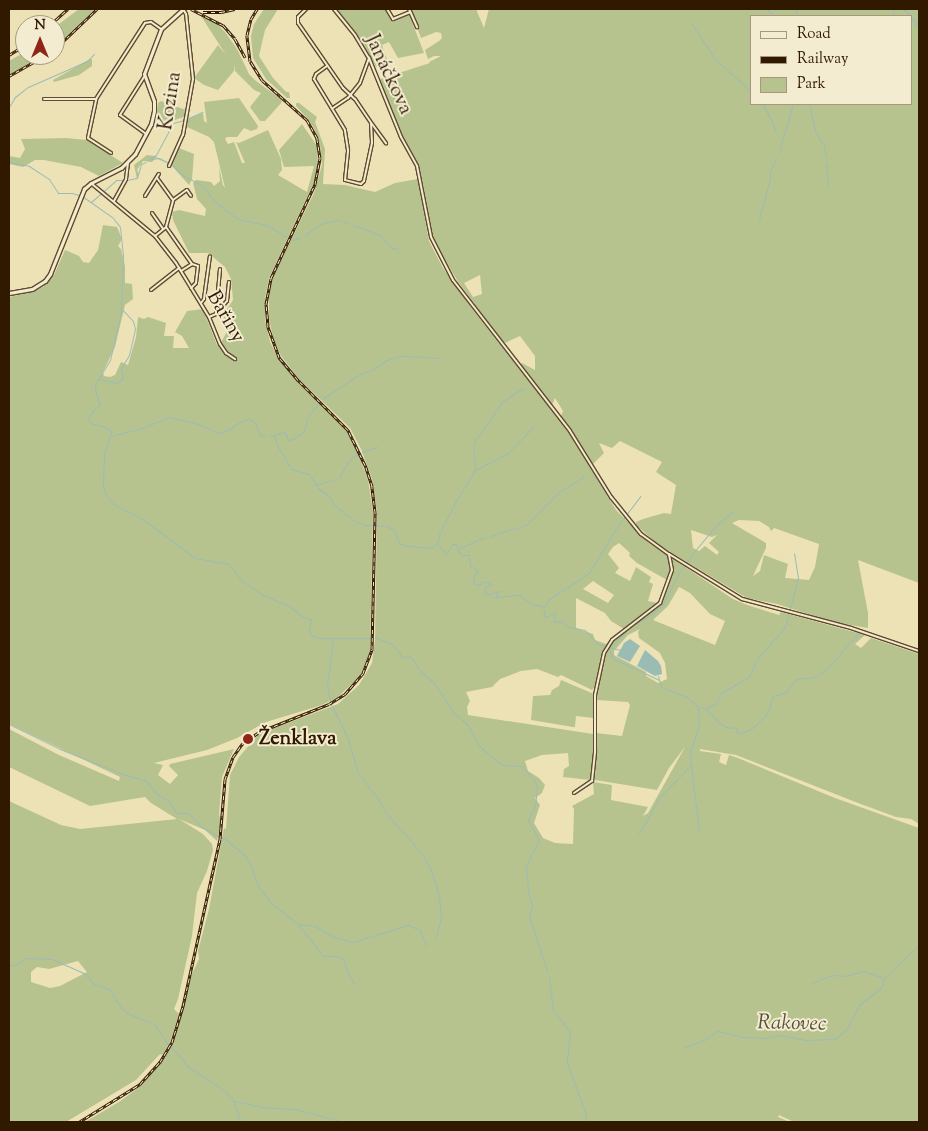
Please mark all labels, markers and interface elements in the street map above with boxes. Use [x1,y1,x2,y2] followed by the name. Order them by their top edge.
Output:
[15,15,65,65] north arrow
[750,15,913,105] legend
[34,16,46,36] text: N
[797,24,831,45] text: Road
[359,31,417,119] street label: Janáčkova
[797,49,848,70] text: Railway
[155,70,187,132] street label: Kozina
[797,74,826,95] text: Park
[201,287,249,347] street label: Bařiny
[259,727,336,751] place label: Ženklava
[241,732,255,746] marker: Ženklava
[757,1011,827,1037] water label: Rakovec

